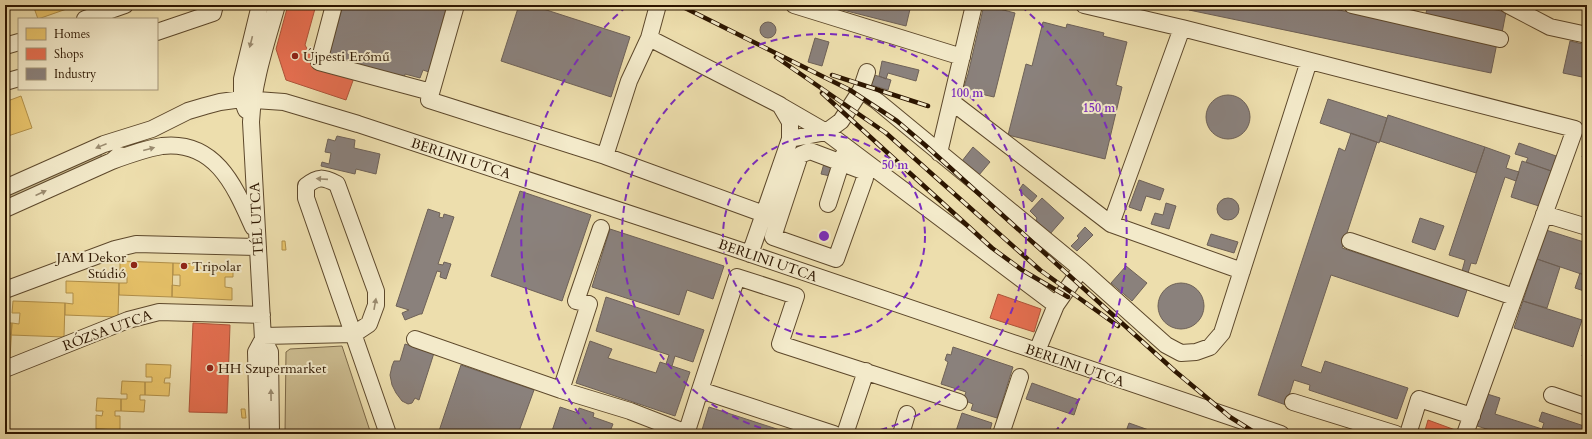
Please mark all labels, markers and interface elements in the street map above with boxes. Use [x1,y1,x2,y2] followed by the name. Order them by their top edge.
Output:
[18,18,158,90] legend
[54,26,90,42] text: Homes
[247,36,253,48] one-way arrow
[54,46,83,62] text: Shops
[303,47,390,66] place label: Újpesti Erőmű
[290,51,300,61] marker: Újpesti Erőmű
[54,66,97,82] text: Industry
[951,85,984,101] text: 100 m
[1083,100,1116,116] text: 150 m
[408,133,513,184] street label: BERLINI UTCA
[95,143,107,149] one-way arrow
[143,146,155,152] one-way arrow
[882,157,909,173] text: 50 m
[316,175,328,182] one-way arrow
[245,182,268,256] street label: TÉL UTCA
[35,189,47,195] one-way arrow
[817,229,831,243] centre of rings
[716,235,820,286] street label: BERLINI UTCA
[54,248,127,283] place label: JAM Dekor Stúdió
[192,257,242,276] place label: Tripolar
[129,260,139,270] marker: JAM Dekor Stúdió
[179,261,189,271] marker: Tripolar
[372,298,378,310] one-way arrow
[60,306,154,355] street label: RÓZSA UTCA
[1023,340,1127,391] street label: BERLINI UTCA
[218,359,327,378] place label: HH Szupermarket
[205,363,215,373] marker: HH Szupermarket
[268,388,274,401] one-way arrow

